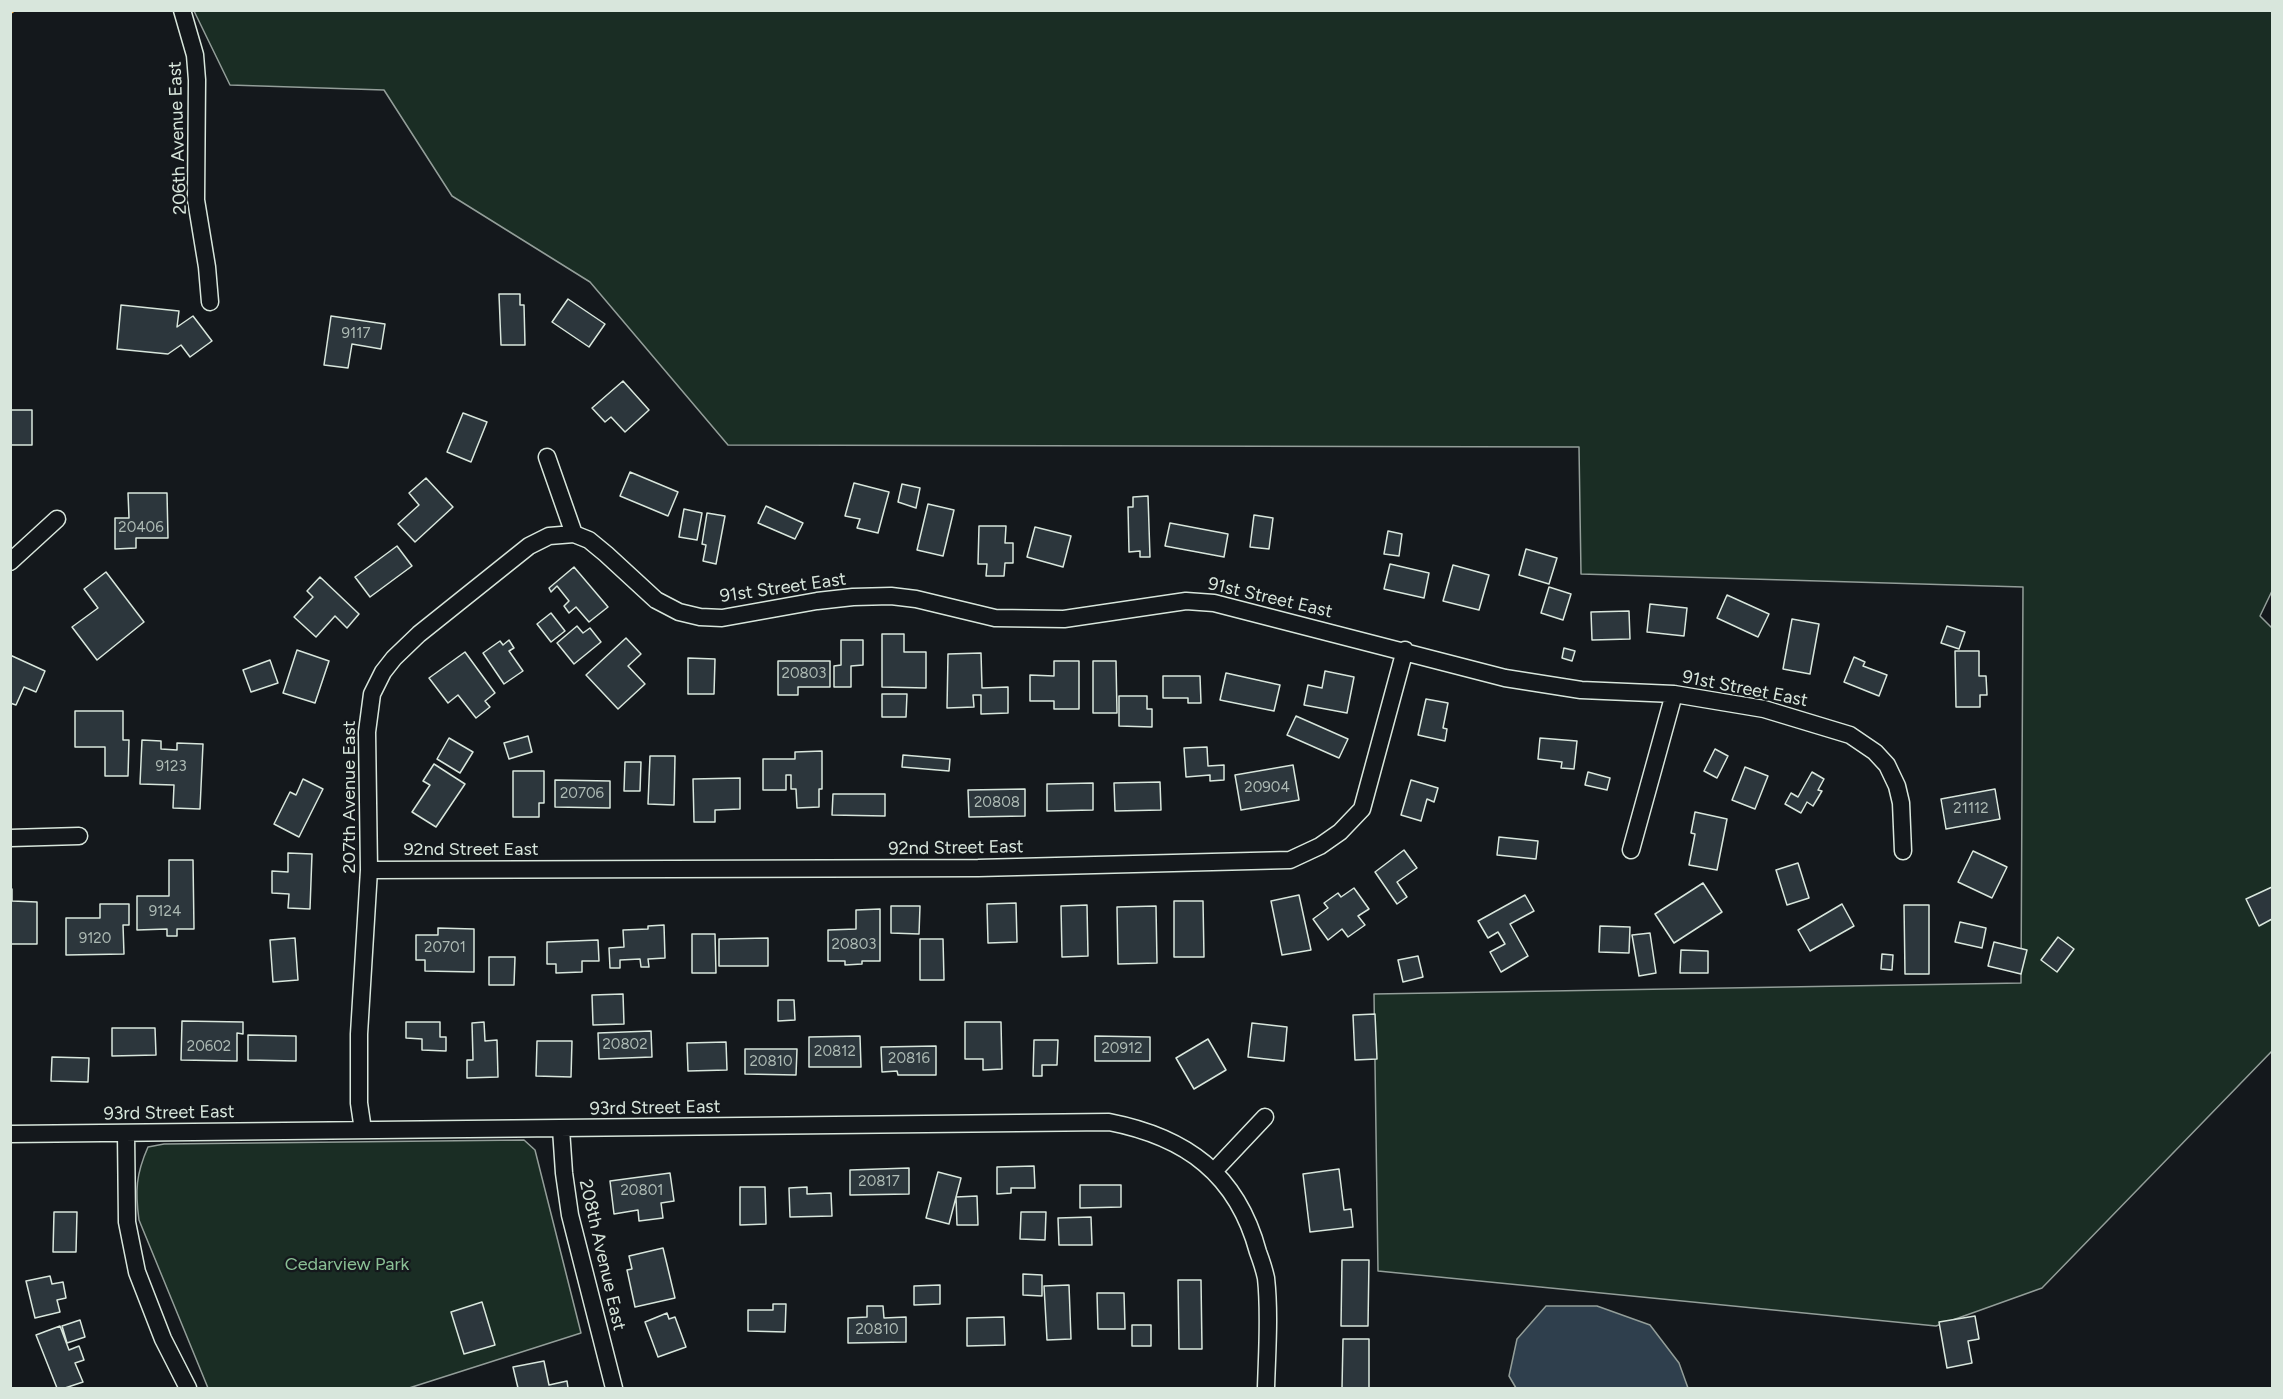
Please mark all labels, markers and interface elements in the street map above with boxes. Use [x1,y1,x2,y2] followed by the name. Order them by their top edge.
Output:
[165,61,191,215] street label: 206th Avenue East
[342,325,370,343] house number: 9117
[118,519,164,537] house number: 20406
[719,568,847,608] street label: 91st Street East
[1206,573,1334,623] street label: 91st Street East
[782,665,826,683] house number: 20803
[1681,666,1809,712] street label: 91st Street East
[339,721,361,873] street label: 207th Avenue East
[155,758,187,776] house number: 9123
[1244,779,1290,797] house number: 20904
[560,785,604,803] house number: 20706
[974,794,1020,812] house number: 20808
[1953,800,1989,818] house number: 21112
[888,836,1024,860] street label: 92nd Street East
[403,839,539,861] street label: 92nd Street East
[149,903,181,921] house number: 9124
[79,930,111,948] house number: 9120
[832,936,876,954] house number: 20803
[424,939,466,957] house number: 20701
[602,1036,648,1054] house number: 20802
[187,1038,231,1056] house number: 20602
[1101,1040,1143,1058] house number: 20912
[814,1043,856,1061] house number: 20812
[888,1050,930,1068] house number: 20816
[749,1053,793,1071] house number: 20810
[589,1096,721,1120] street label: 93rd Street East
[103,1101,235,1125] street label: 93rd Street East
[858,1173,900,1191] house number: 20817
[574,1177,630,1333] street label: 208th Avenue East
[620,1182,664,1200] house number: 20801
[285,1254,409,1276] park label: Cedarview Park
[855,1321,899,1339] house number: 20810

